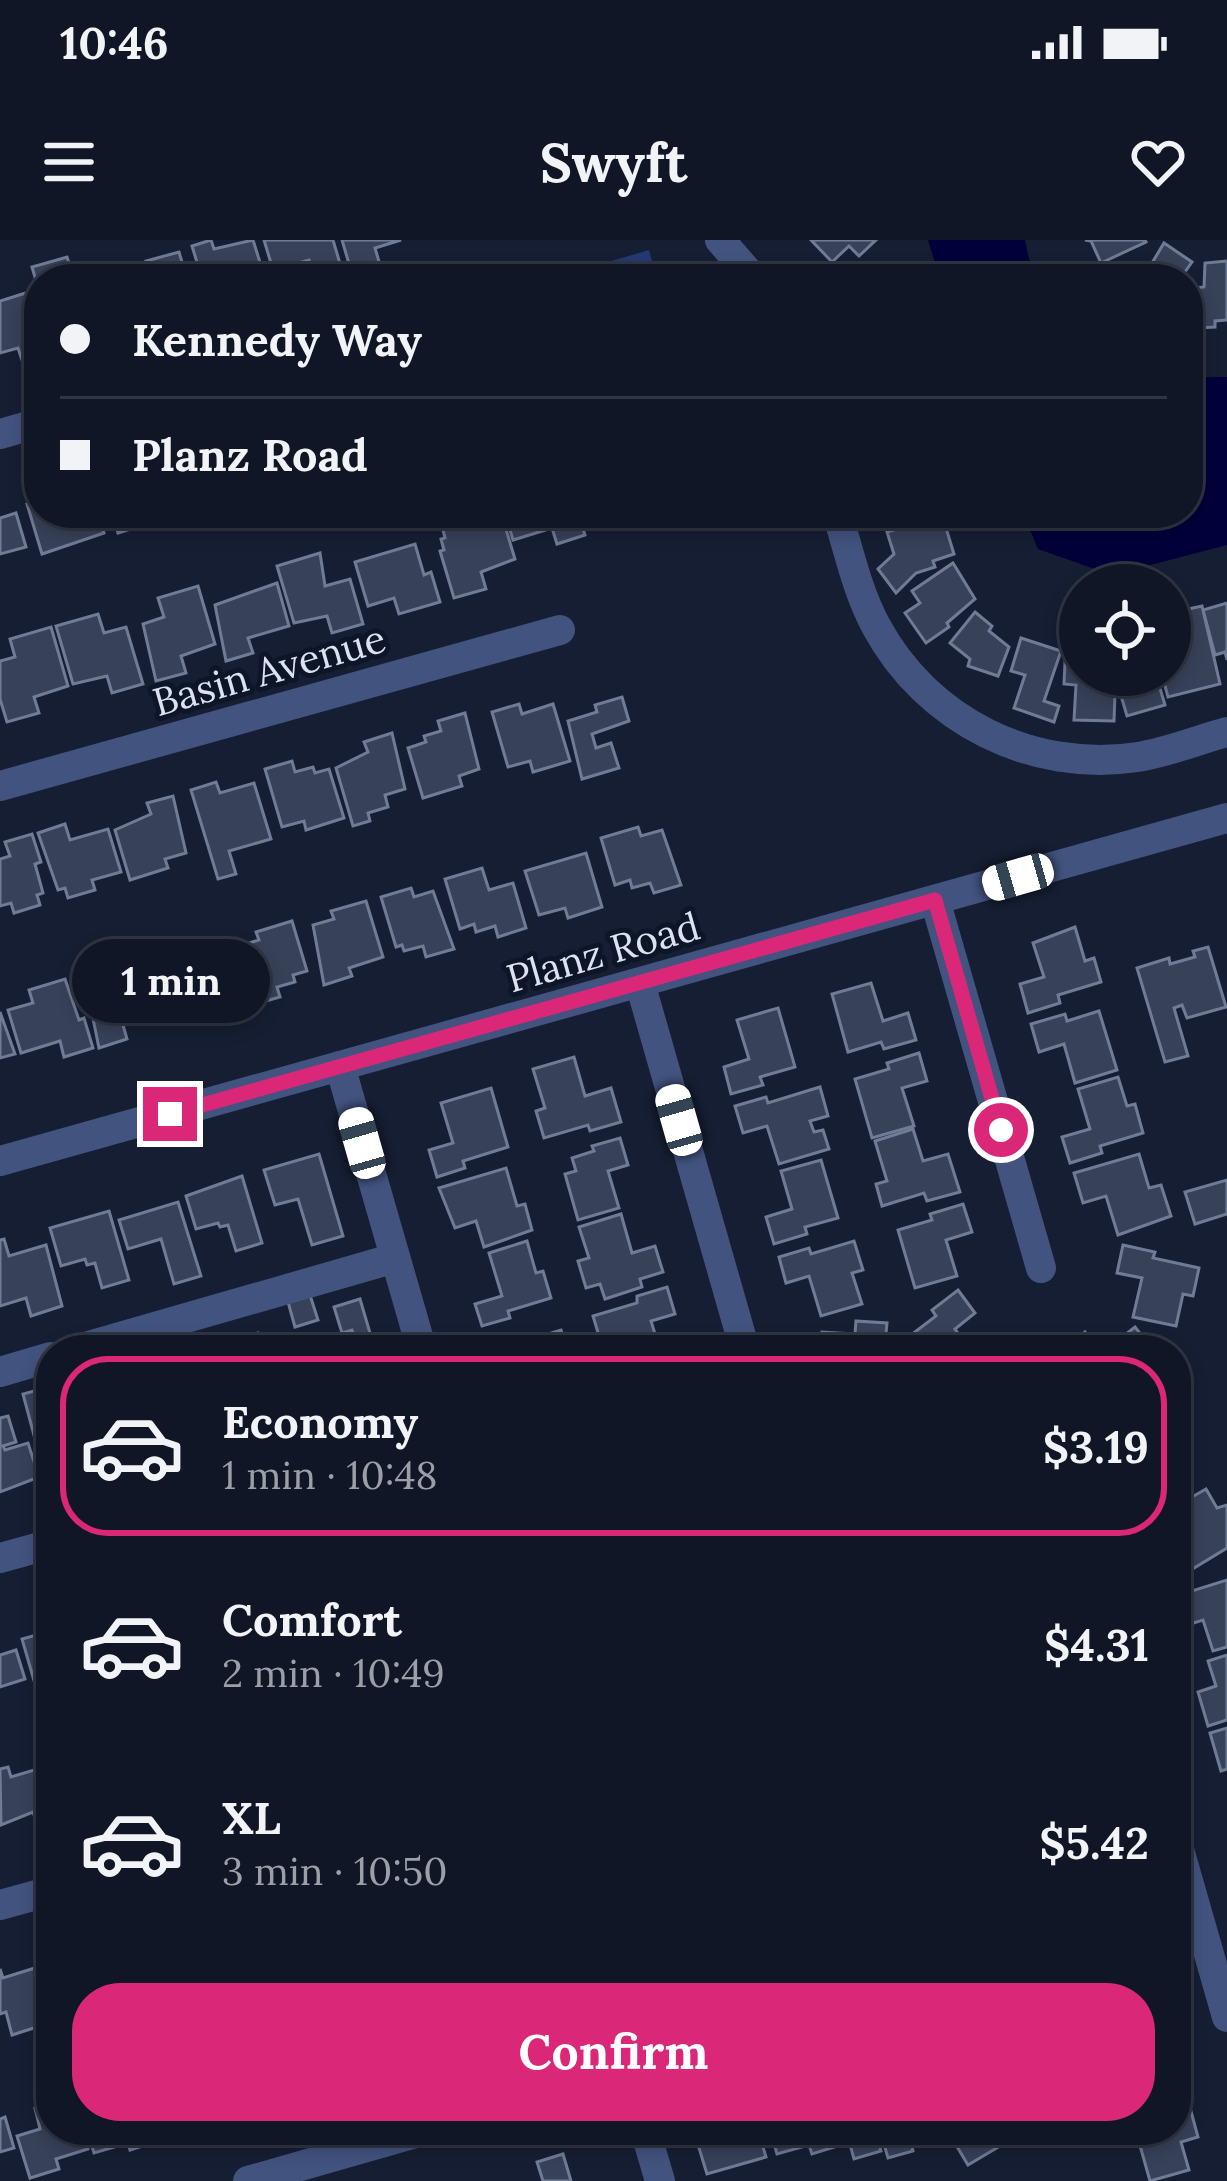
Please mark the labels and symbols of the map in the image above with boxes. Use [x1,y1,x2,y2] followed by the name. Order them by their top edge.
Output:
[147,613,391,727] street label: Basin Avenue
[978,850,1058,904] car
[501,901,705,1003] street label: Planz Road
[71,940,269,1024] callout: 1 min
[652,1080,706,1160] car
[143,1087,197,1141] route end
[335,1103,389,1183] car
[974,1103,1028,1157] route start

